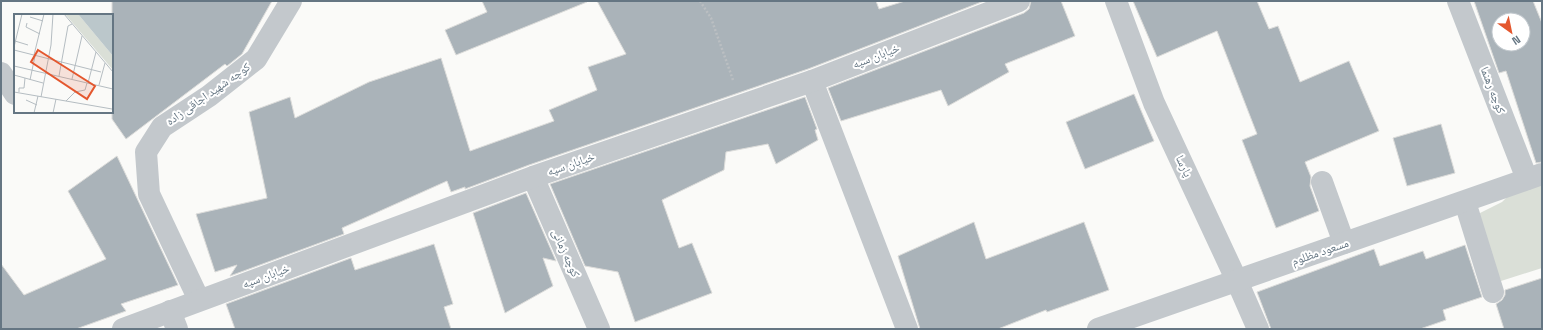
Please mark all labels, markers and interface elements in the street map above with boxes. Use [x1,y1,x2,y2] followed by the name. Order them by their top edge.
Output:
[1491,12,1531,52] north arrow
[14,14,113,113] inset map
[1510,33,1523,48] text: N
[850,40,902,72] street label: خیابان سپه
[163,59,253,129] street label: کوچه شهید اجاقی زاده
[1477,64,1509,116] street label: کوچه رهنما
[545,148,597,180] street label: خیابان سپه
[1172,152,1196,180] street label: پارسا
[548,226,584,280] street label: کوچه زمانی
[1289,235,1351,269] street label: مسعود مظلوم
[240,260,292,292] street label: خیابان سپه

